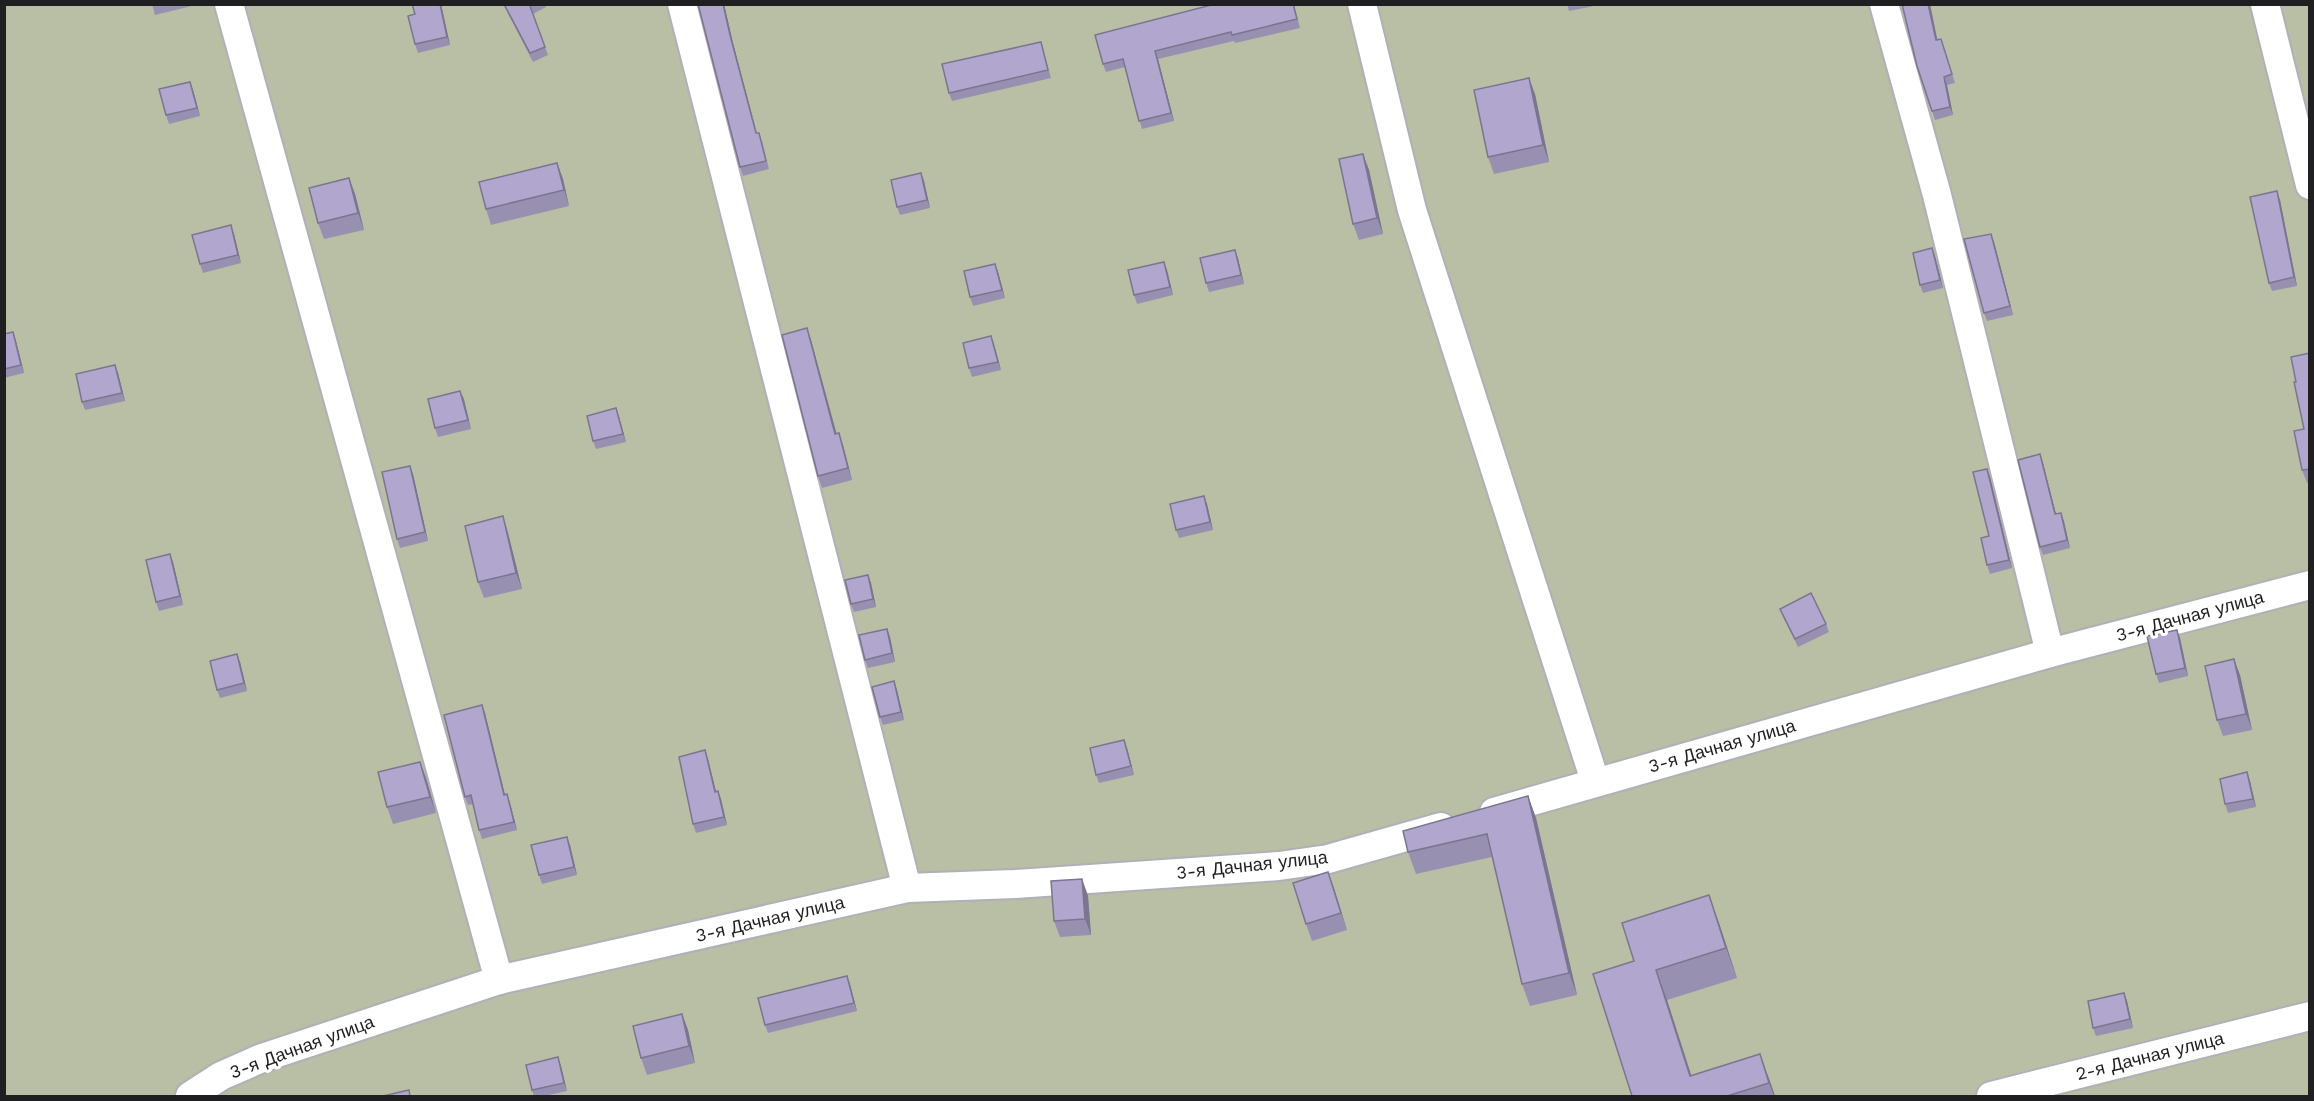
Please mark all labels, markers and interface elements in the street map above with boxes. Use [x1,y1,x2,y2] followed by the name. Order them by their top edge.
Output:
[2114,585,2267,645] street label: 3-я Дачная улица
[1646,714,1799,777] street label: 3-я Дачная улица
[1175,846,1330,883] street label: 3-я Дачная улица
[693,891,847,946] street label: 3-я Дачная улица
[227,1010,378,1082] street label: 3-я Дачная улица
[2074,1027,2227,1084] street label: 2-я Дачная улица

